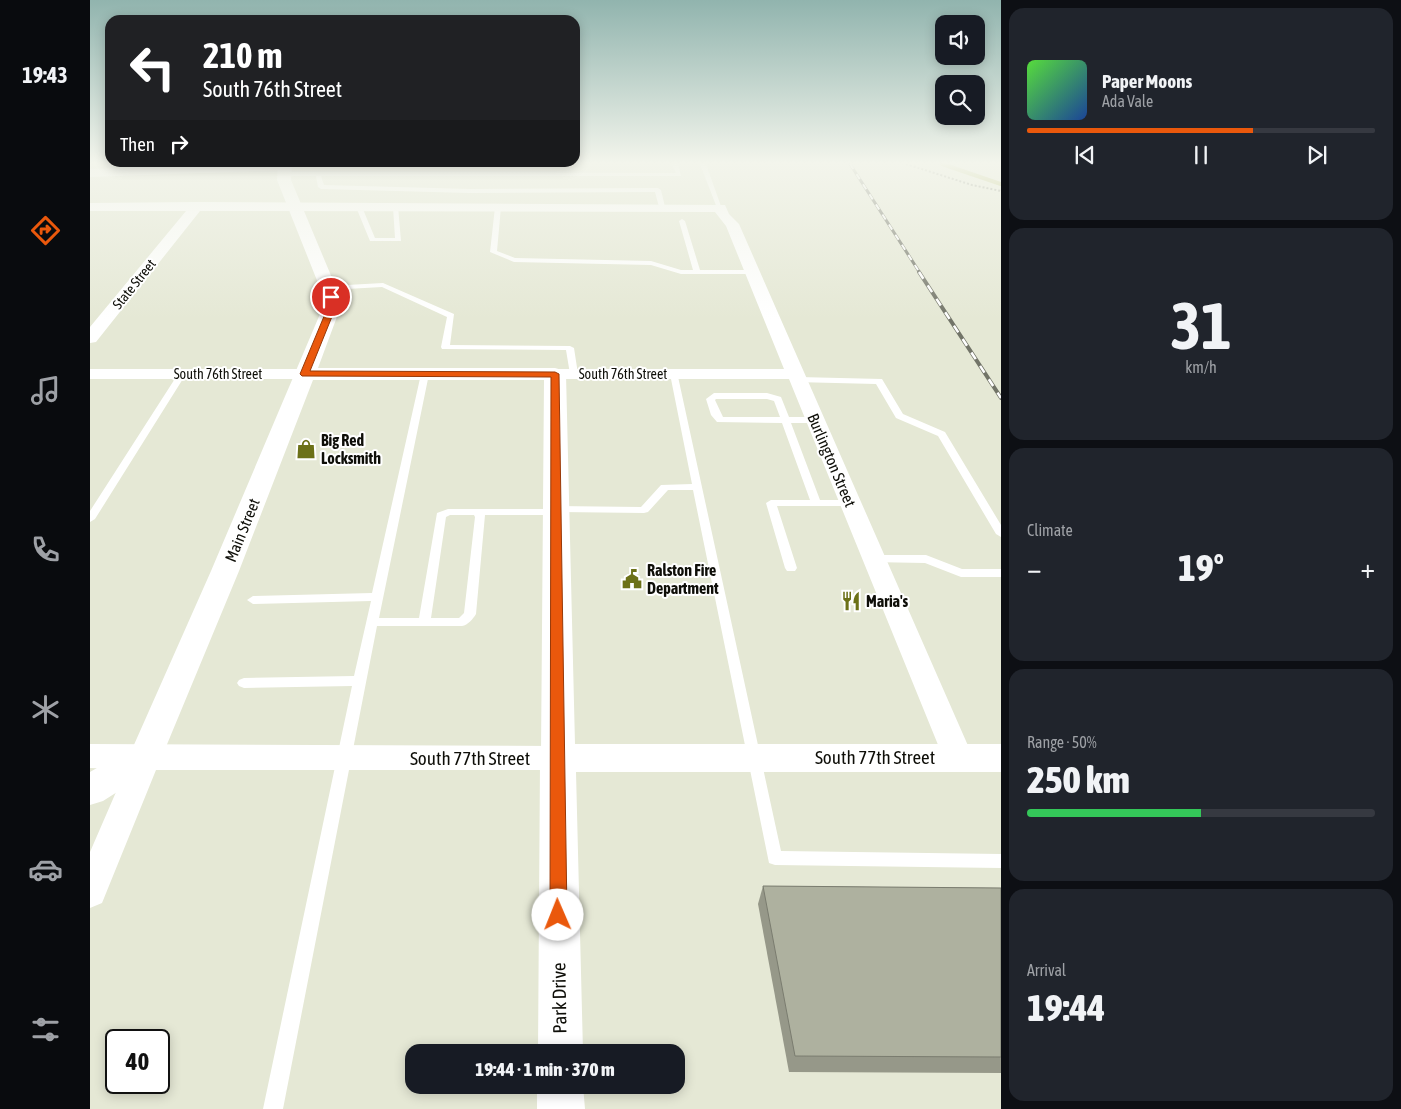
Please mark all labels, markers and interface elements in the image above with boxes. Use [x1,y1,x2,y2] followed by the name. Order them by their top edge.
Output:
[935,15,985,125] map controls
[935,15,985,65] button: sound
[120,35,185,100] icon: left
[203,35,282,75] text: 210 m
[22,62,68,88] text: 19:43
[1102,70,1192,92] text: Paper Moons
[935,75,985,125] button: search
[203,76,342,102] text: South 76th Street
[1102,92,1153,110] text: Ada Vale
[165,130,193,158] icon: right
[120,133,155,155] text: Then
[1071,141,1099,169] icon: previous
[1187,141,1215,169] icon: pause
[1303,141,1331,169] icon: next
[28,213,63,248] icon: directions
[109,256,159,312] street label: State Street
[310,276,352,318] pin
[317,283,345,311] icon: arrive
[1170,288,1232,363] text: 31
[1185,358,1217,376] text: km/h
[174,366,262,382] street label: South 76th Street
[579,366,667,382] street label: South 76th Street
[28,373,63,408] icon: music
[803,411,860,510] street label: Burlington Street
[321,431,381,467] place label: Big Red Locksmith
[295,438,317,460] shop icon: Big Red Locksmith
[221,495,263,564] street label: Main Street
[1027,521,1073,539] text: Climate
[28,532,63,567] icon: phone
[1178,546,1224,589] text: 19°
[1027,552,1042,584] text: −
[1360,552,1375,584] text: +
[647,561,719,597] place label: Ralston Fire Department
[621,568,643,590] public building icon: Ralston Fire Department
[840,590,862,612] restaurant icon: Maria's
[866,592,909,610] place label: Maria's
[28,692,63,727] icon: climate
[1027,733,1097,751] text: Range · 50%
[815,746,935,768] street label: South 77th Street
[410,747,530,769] street label: South 77th Street
[1027,758,1130,801] text: 250 km
[28,852,63,887] icon: car
[531,888,583,940] position arrow
[1027,961,1066,979] text: Arrival
[547,962,571,1034] street label: Park Drive
[1027,986,1105,1029] text: 19:44
[28,1012,63,1047] icon: filters
[105,1029,170,1094] speed limit sign: 40
[475,1058,615,1080] text: 19:44 · 1 min · 370 m

